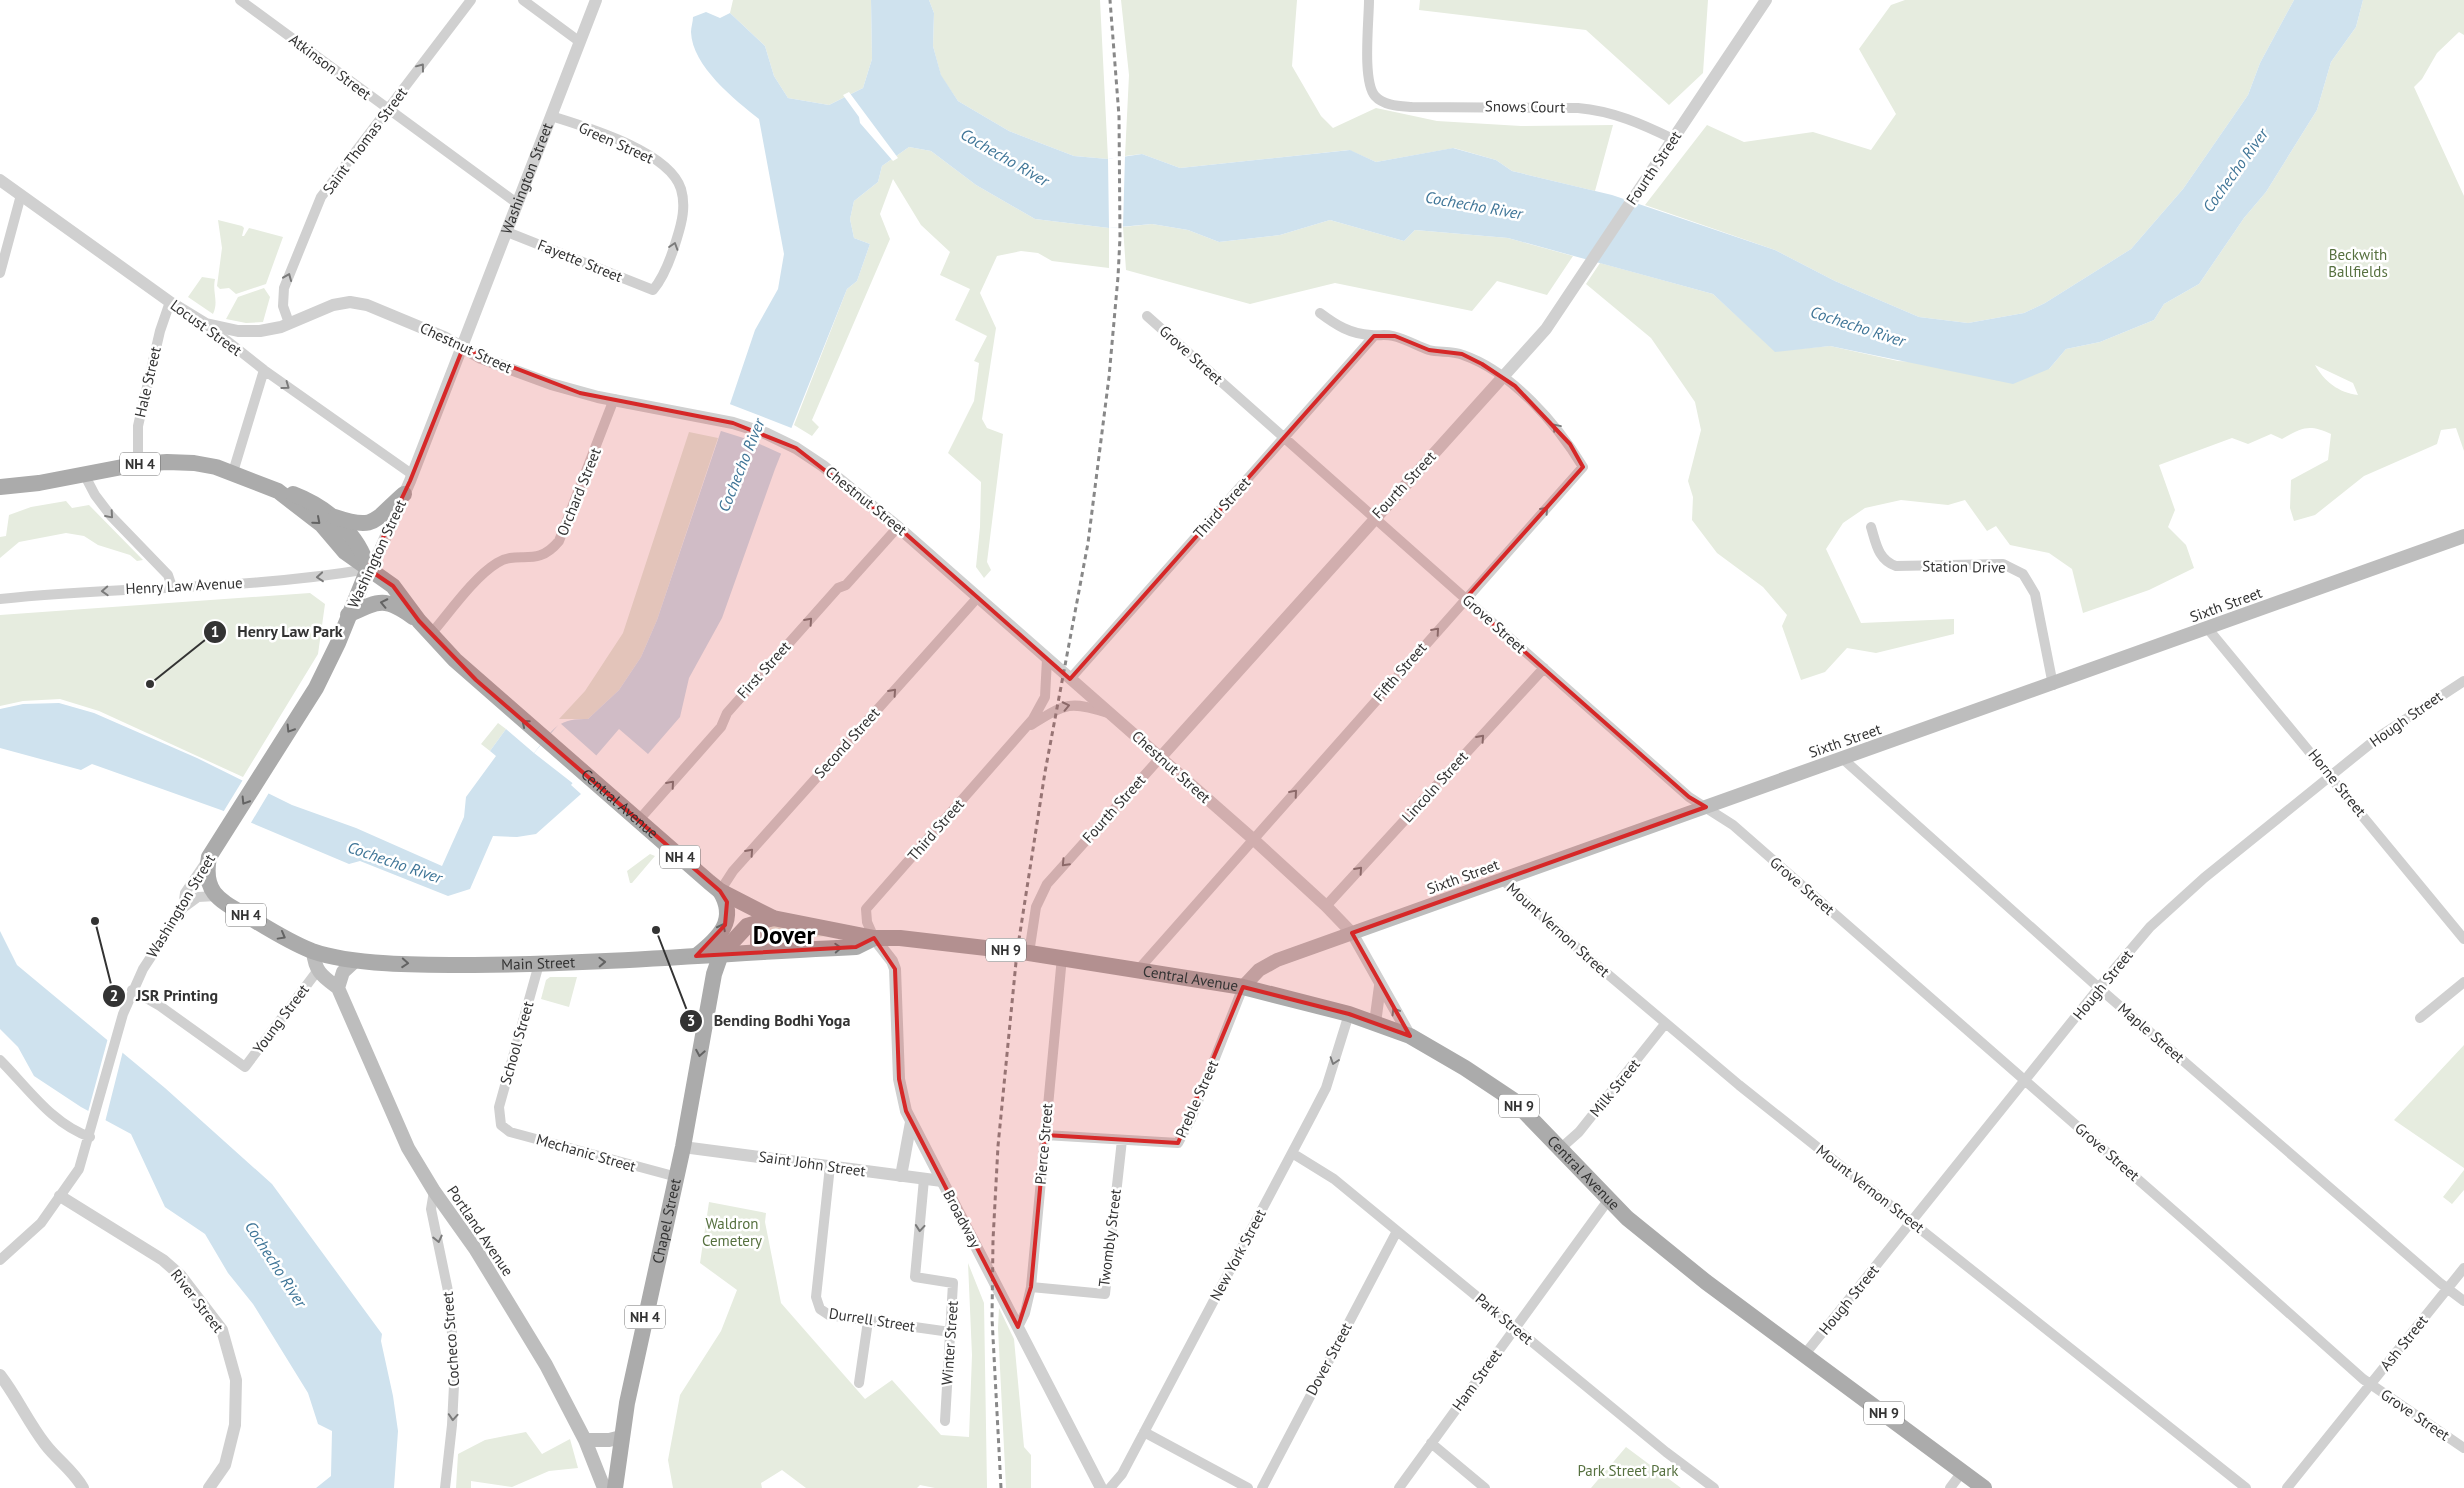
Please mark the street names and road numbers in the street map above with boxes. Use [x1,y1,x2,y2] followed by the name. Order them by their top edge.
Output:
[285,30,375,104] street label: Atkinson Street
[318,83,411,198] street label: Saint Thomas Street
[1485,96,1565,117] street label: Snows Court
[576,118,657,167] street label: Green Street
[496,120,557,237] street label: Washington Street
[1622,127,1685,208] street label: Fourth Street
[535,235,625,286] street label: Fayette Street
[167,295,246,360] street label: Locust Street
[417,318,515,377] street label: Chestnut Street
[1156,321,1227,388] street label: Grove Street
[130,345,165,419] street label: Hale Street
[552,445,605,539] street label: Orchard Street
[1368,447,1440,522] street label: Fourth Street
[120,452,160,476] road number: NH 4
[822,462,911,539] street label: Chestnut Street
[1189,473,1254,542] street label: Third Street
[343,497,410,611] street label: Washington Street
[1922,556,2006,577] street label: Station Drive
[125,573,243,598] street label: Henry Law Avenue
[2187,583,2264,626] street label: Sixth Street
[1459,590,1530,657] street label: Grove Street
[733,637,794,702] street label: First Street
[1369,638,1430,705] street label: Fifth Street
[2366,686,2446,751] street label: Hough Street
[810,703,883,782] street label: Second Street
[1806,719,1884,762] street label: Sixth Street
[1128,726,1215,807] street label: Chestnut Street
[2304,745,2370,820] street label: Horne Street
[1398,747,1472,826] street label: Lincoln Street
[577,765,662,842] street label: Central Avenue
[1078,771,1149,847] street label: Fourth Street
[904,795,968,865] street label: Third Street
[660,846,700,869] road number: NH 4
[142,850,219,961] street label: Washington Street
[1766,852,1838,919] street label: Grove Street
[1424,855,1501,898] street label: Sixth Street
[1503,878,1614,981] street label: Mount Vernon Street
[226,904,266,926] road number: NH 4
[986,938,1026,962] road number: NH 9
[2069,946,2137,1024] street label: Hough Street
[501,952,576,974] street label: Main Street
[1142,961,1240,995] street label: Central Avenue
[248,980,313,1057] street label: Young Street
[496,999,537,1087] street label: School Street
[2114,999,2188,1067] street label: Maple Street
[1585,1055,1644,1121] street label: Milk Street
[1171,1057,1222,1141] street label: Preble Street
[1499,1094,1539,1118] road number: NH 9
[1030,1103,1057,1185] street label: Pierce Street
[2071,1118,2143,1185] street label: Grove Street
[534,1129,638,1176] street label: Mechanic Street
[1543,1131,1624,1214] street label: Central Avenue
[1812,1140,1928,1237] street label: Mount Vernon Street
[757,1147,867,1180] street label: Saint John Street
[648,1177,685,1265] street label: Chapel Street
[443,1182,518,1280] street label: Portland Avenue
[939,1187,986,1251] street label: Broadway
[1094,1188,1125,1288] street label: Twombly Street
[1205,1206,1270,1304] street label: New York Street
[1815,1261,1883,1339] street label: Hough Street
[167,1265,228,1336] street label: River Street
[1472,1289,1537,1348] street label: Park Street
[438,1291,463,1387] street label: Cocheco Street
[937,1300,962,1386] street label: Winter Street
[828,1303,916,1336] street label: Durrell Street
[625,1305,665,1328] road number: NH 4
[2376,1311,2432,1374] street label: Ash Street
[1301,1319,1356,1398] street label: Dover Street
[1448,1345,1505,1414] street label: Ham Street
[2377,1385,2453,1445] street label: Grove Street
[1864,1402,1904,1425] road number: NH 9

